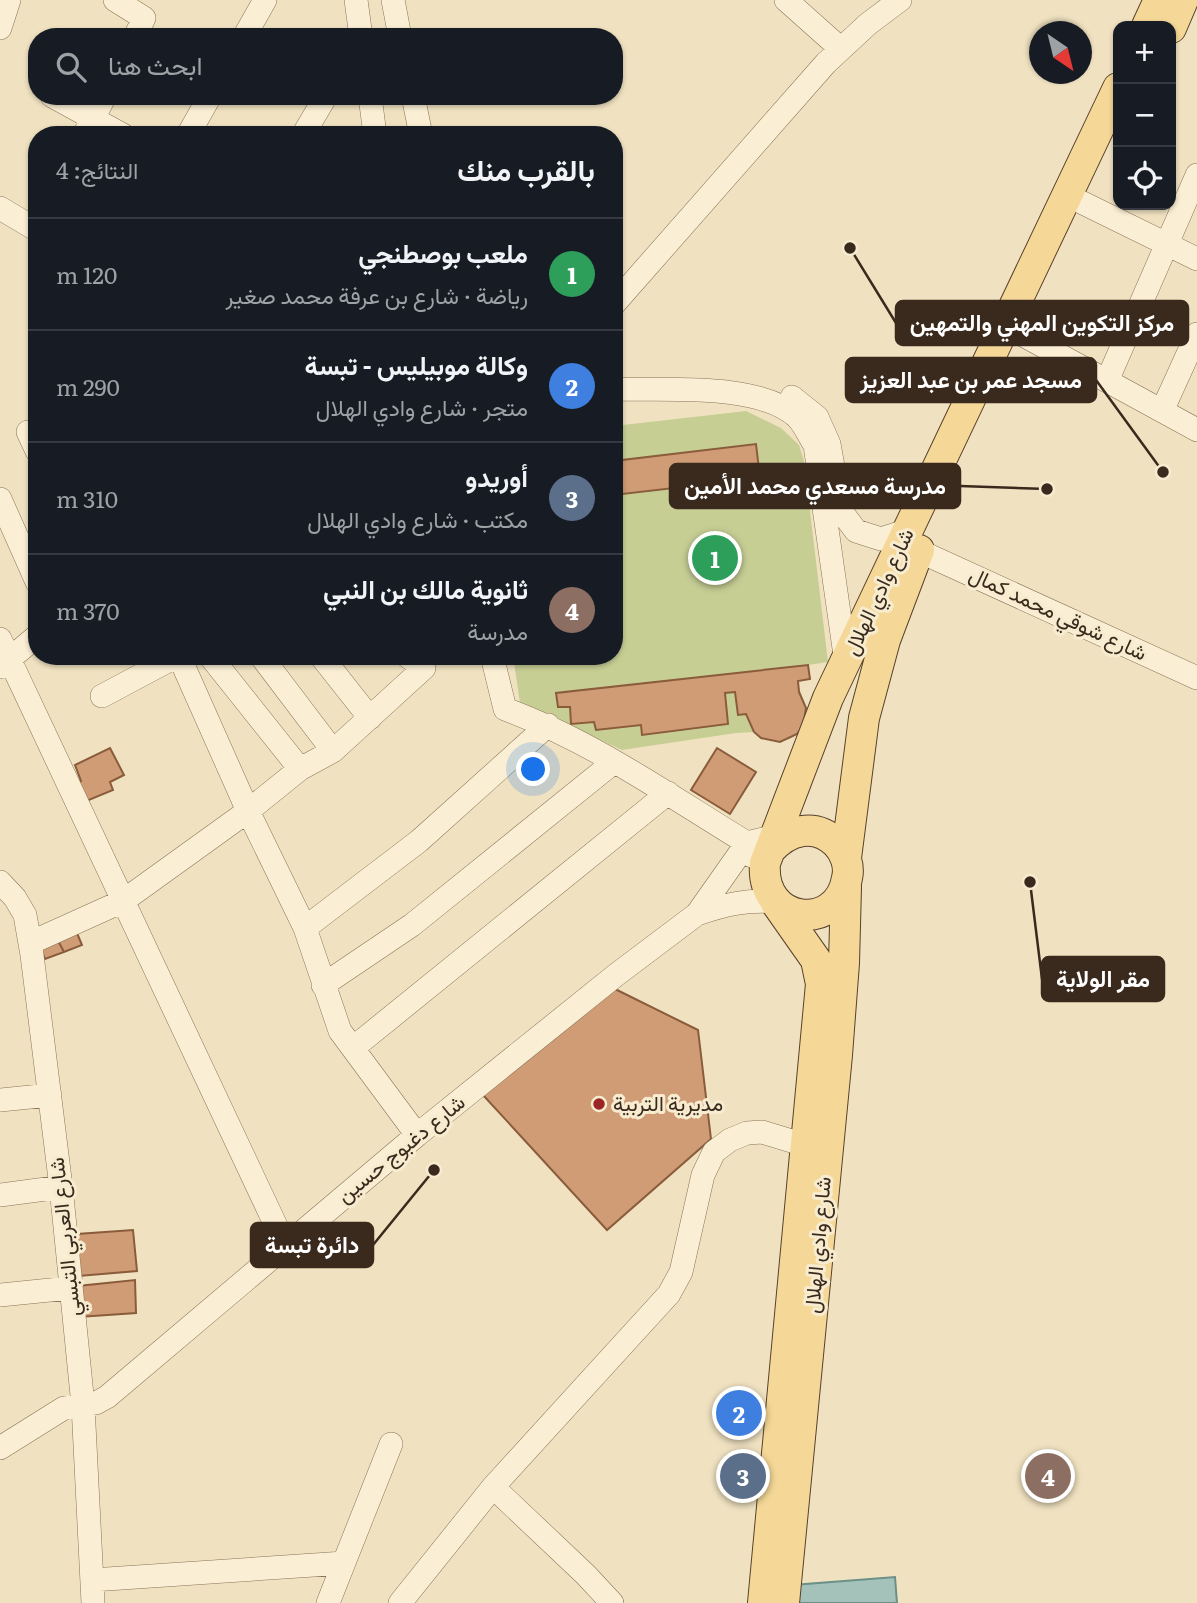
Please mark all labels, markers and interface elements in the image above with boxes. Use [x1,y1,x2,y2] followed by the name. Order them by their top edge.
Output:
[1029,21,1092,84] north arrow
[1113,21,1176,210] map controls
[1113,21,1176,84] button: +
[28,28,623,105] search box
[108,44,202,83] text: ابحث هنا
[52,48,90,86] icon: search
[1113,84,1176,147] button: −
[457,146,595,190] text: بالقرب منك
[1113,147,1176,210] button: locate
[56,152,138,186] text: النتائج: 4
[358,232,528,271] text: ملعب بوصطنجي
[56,257,117,291] text: 120 m
[567,257,577,291] text: 1
[225,277,528,311] text: رياضة · شارع بن عرفة محمد صغير
[896,301,1188,345] callout: مركز التكوين المهني والتمهين
[910,304,1174,343] text: مركز التكوين المهني والتمهين
[305,344,528,383] text: وكالة موبيليس - تبسة
[846,358,1096,402] callout: مسجد عمر بن عبد العزيز
[859,361,1082,395] text: مسجد عمر بن عبد العزيز
[56,369,120,403] text: 290 m
[566,369,578,403] text: 2
[316,389,528,423] text: متجر · شارع وادي الهلال
[465,456,528,495] text: أوريدو
[670,464,960,508] callout: مدرسة مسعدي محمد الأمين
[684,467,946,505] text: مدرسة مسعدي محمد الأمين
[56,481,118,515] text: 310 m
[566,481,578,515] text: 3
[307,501,528,535] text: مكتب · شارع وادي الهلال
[834,522,923,661] street label: شارع وادي الهلال
[692,532,738,584] pin: 1
[963,557,1153,670] street label: شارع شوقي محمد كمال
[323,568,528,607] text: ثانوية مالك بن النبي
[56,593,120,627] text: 370 m
[565,593,579,627] text: 4
[467,613,528,647] text: مدرسة
[516,752,550,786] your location
[1042,957,1164,1001] callout: مقر الولاية
[1056,960,1150,994] text: مقر الولاية
[328,1085,471,1209] street label: شارع دغبوج حسين
[613,1086,723,1117] place label: مديرية التربية
[591,1096,607,1112] marker: مديرية التربية
[39,1156,90,1318] street label: شارع العربي التبسي
[794,1175,841,1315] street label: شارع وادي الهلال
[251,1223,373,1267] callout: دائرة تبسة
[265,1226,359,1260] text: دائرة تبسة
[716,1387,762,1439] pin: 2
[720,1450,766,1502] pin: 3
[1025,1450,1071,1502] pin: 4

